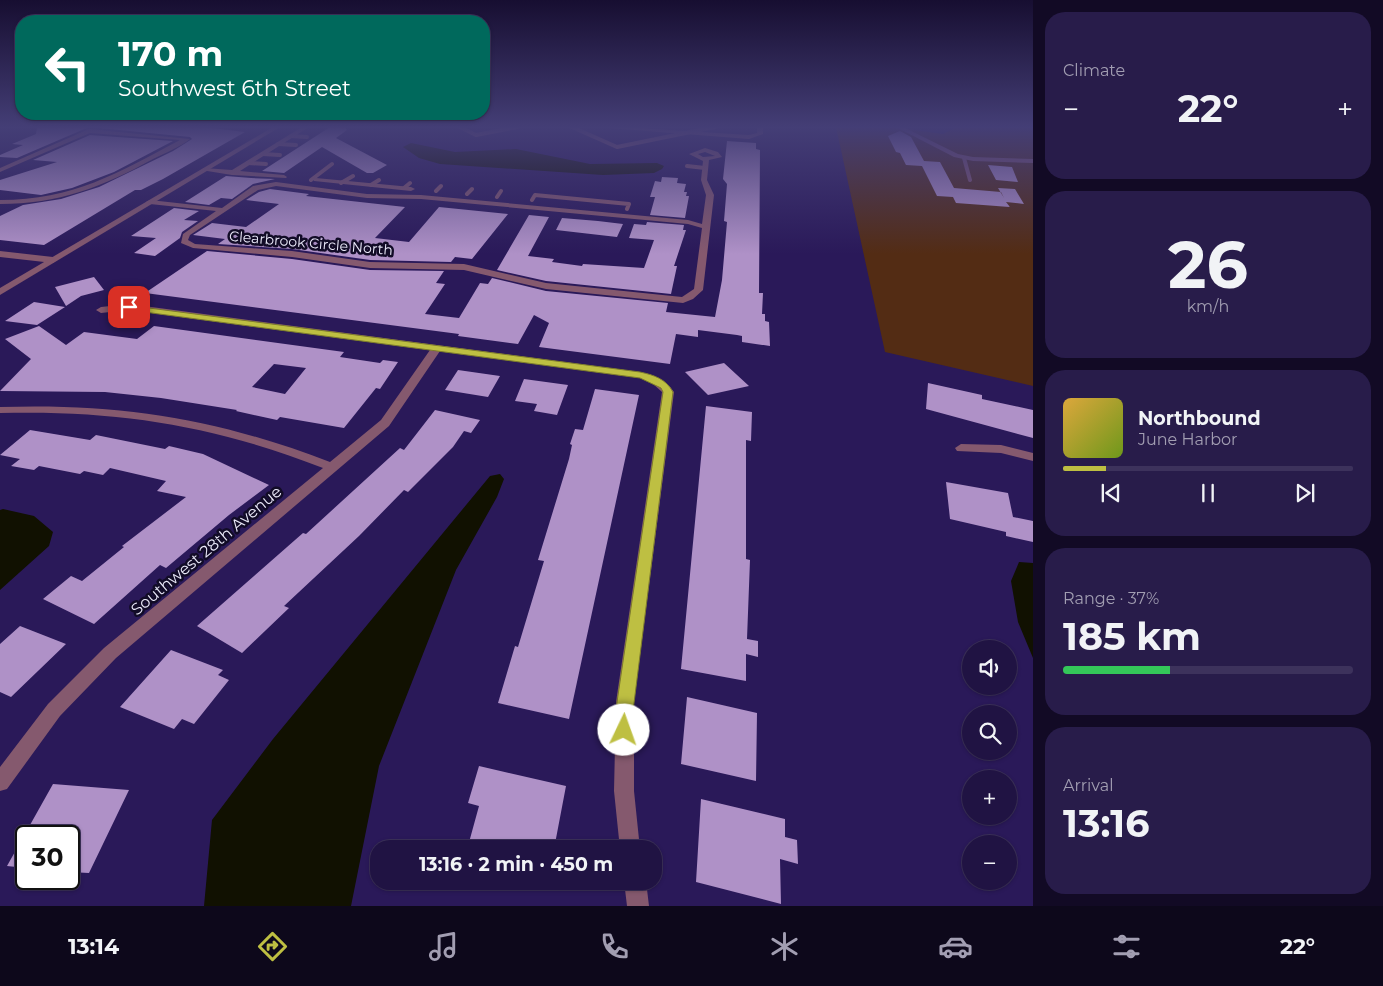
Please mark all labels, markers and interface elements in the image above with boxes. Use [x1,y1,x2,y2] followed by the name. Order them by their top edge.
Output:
[118,32,223,75] text: 170 m
[35,35,100,100] icon: left
[1063,61,1125,80] text: Climate
[118,75,351,102] text: Southwest 6th Street
[1178,85,1238,132] text: 22°
[1063,92,1079,126] text: −
[1337,92,1353,126] text: +
[1168,225,1248,304] text: 26
[228,227,394,259] street label: Clearbrook Circle North
[108,286,150,328] pin
[115,293,143,321] icon: arrive
[1187,297,1229,316] text: km/h
[1138,407,1261,430] text: Northbound
[1138,430,1237,449] text: June Harbor
[1097,479,1125,507] icon: previous
[1194,479,1222,507] icon: pause
[1291,479,1319,507] icon: next
[127,482,286,619] street label: Southwest 28th Avenue
[1063,589,1159,608] text: Range · 37%
[1063,613,1201,660] text: 185 km
[962,640,1017,890] map controls
[962,640,1017,695] button: sound
[597,703,649,755] position arrow
[962,705,1017,760] button: search
[962,770,1017,825] button: +
[1063,776,1113,795] text: Arrival
[1063,800,1149,847] text: 13:16
[15,825,80,890] speed limit sign: 30
[962,835,1017,890] button: −
[419,853,613,876] text: 13:16 · 2 min · 450 m
[255,929,290,964] icon: directions
[426,929,461,964] icon: music
[597,929,632,964] icon: phone
[767,929,802,964] icon: climate
[938,929,973,964] icon: car
[1109,929,1144,964] icon: filters
[68,933,119,960] text: 13:14
[1280,933,1315,960] text: 22°

